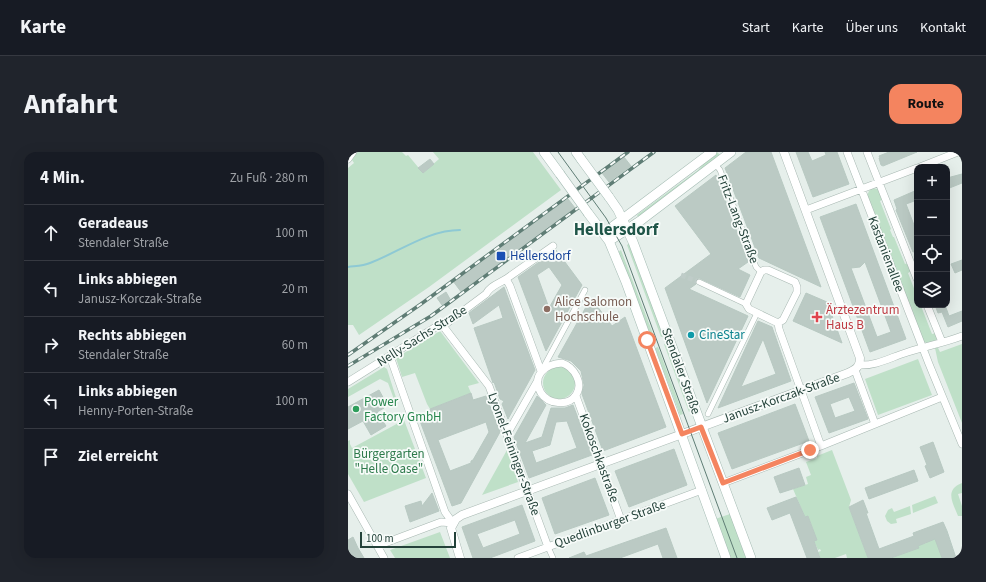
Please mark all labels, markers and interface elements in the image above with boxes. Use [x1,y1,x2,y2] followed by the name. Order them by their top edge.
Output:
[20,14,66,41] text: Karte
[742,18,770,38] text: Start
[792,18,823,38] text: Karte
[845,18,898,38] text: Über uns
[920,18,966,38] text: Kontakt
[24,84,118,124] text: Anfahrt
[889,84,962,124] button: Route
[914,164,950,308] map controls
[914,164,950,200] button: +
[40,166,85,190] text: 4 Min.
[230,169,308,187] text: Zu Fuß · 280 m
[713,172,763,266] street label: Fritz-Lang-Straße
[914,200,950,236] button: −
[78,213,148,234] text: Geradeaus
[863,213,909,295] street label: Kastanienallee
[574,218,660,242] district label: Hellersdorf
[40,222,62,244] icon: ahead
[275,224,308,242] text: 100 m
[78,234,169,252] text: Stendaler Straße
[914,236,950,272] button: locate
[510,247,572,265] place label: Hellersdorf
[495,250,507,262] marker: Hellersdorf
[78,269,177,290] text: Links abbiegen
[914,272,950,308] button: layers
[40,278,62,300] icon: left
[282,280,308,298] text: 20 m
[78,290,202,308] text: Janusz-Korczak-Straße
[555,293,632,326] place label: Alice Salomon Hochschule
[374,301,470,371] street label: Nelly-Sachs-Straße
[826,301,899,334] place label: Ärztezentrum Haus B
[542,304,552,314] marker: Alice Salomon Hochschule
[811,311,823,323] marker: Ärztezentrum Haus B
[78,325,187,346] text: Rechts abbiegen
[657,325,705,417] street label: Stendaler Straße
[699,326,745,344] place label: CineStar
[686,330,696,340] marker: CineStar
[638,331,656,349] route start
[40,334,62,356] icon: right
[282,336,308,354] text: 60 m
[78,346,169,364] text: Stendaler Straße
[720,368,842,428] street label: Janusz-Korczak-Straße
[78,381,177,402] text: Links abbiegen
[40,390,62,412] icon: left
[483,390,545,518] street label: Lyonel-Feininger-Straße
[275,392,308,410] text: 100 m
[364,393,442,426] place label: Power Factory GmbH
[78,402,193,420] text: Henny-Porten-Straße
[351,404,361,414] marker: Power Factory GmbH
[575,411,623,505] street label: Kokoschkastraße
[801,441,819,459] route end
[353,445,425,478] park label: Bürgergarten "Helle Oase"
[40,446,62,468] icon: arrive
[78,446,158,467] text: Ziel erreicht
[552,495,668,553] street label: Quedlinburger Straße
[360,530,456,549] scale bar
[366,531,394,546] text: 100 m

